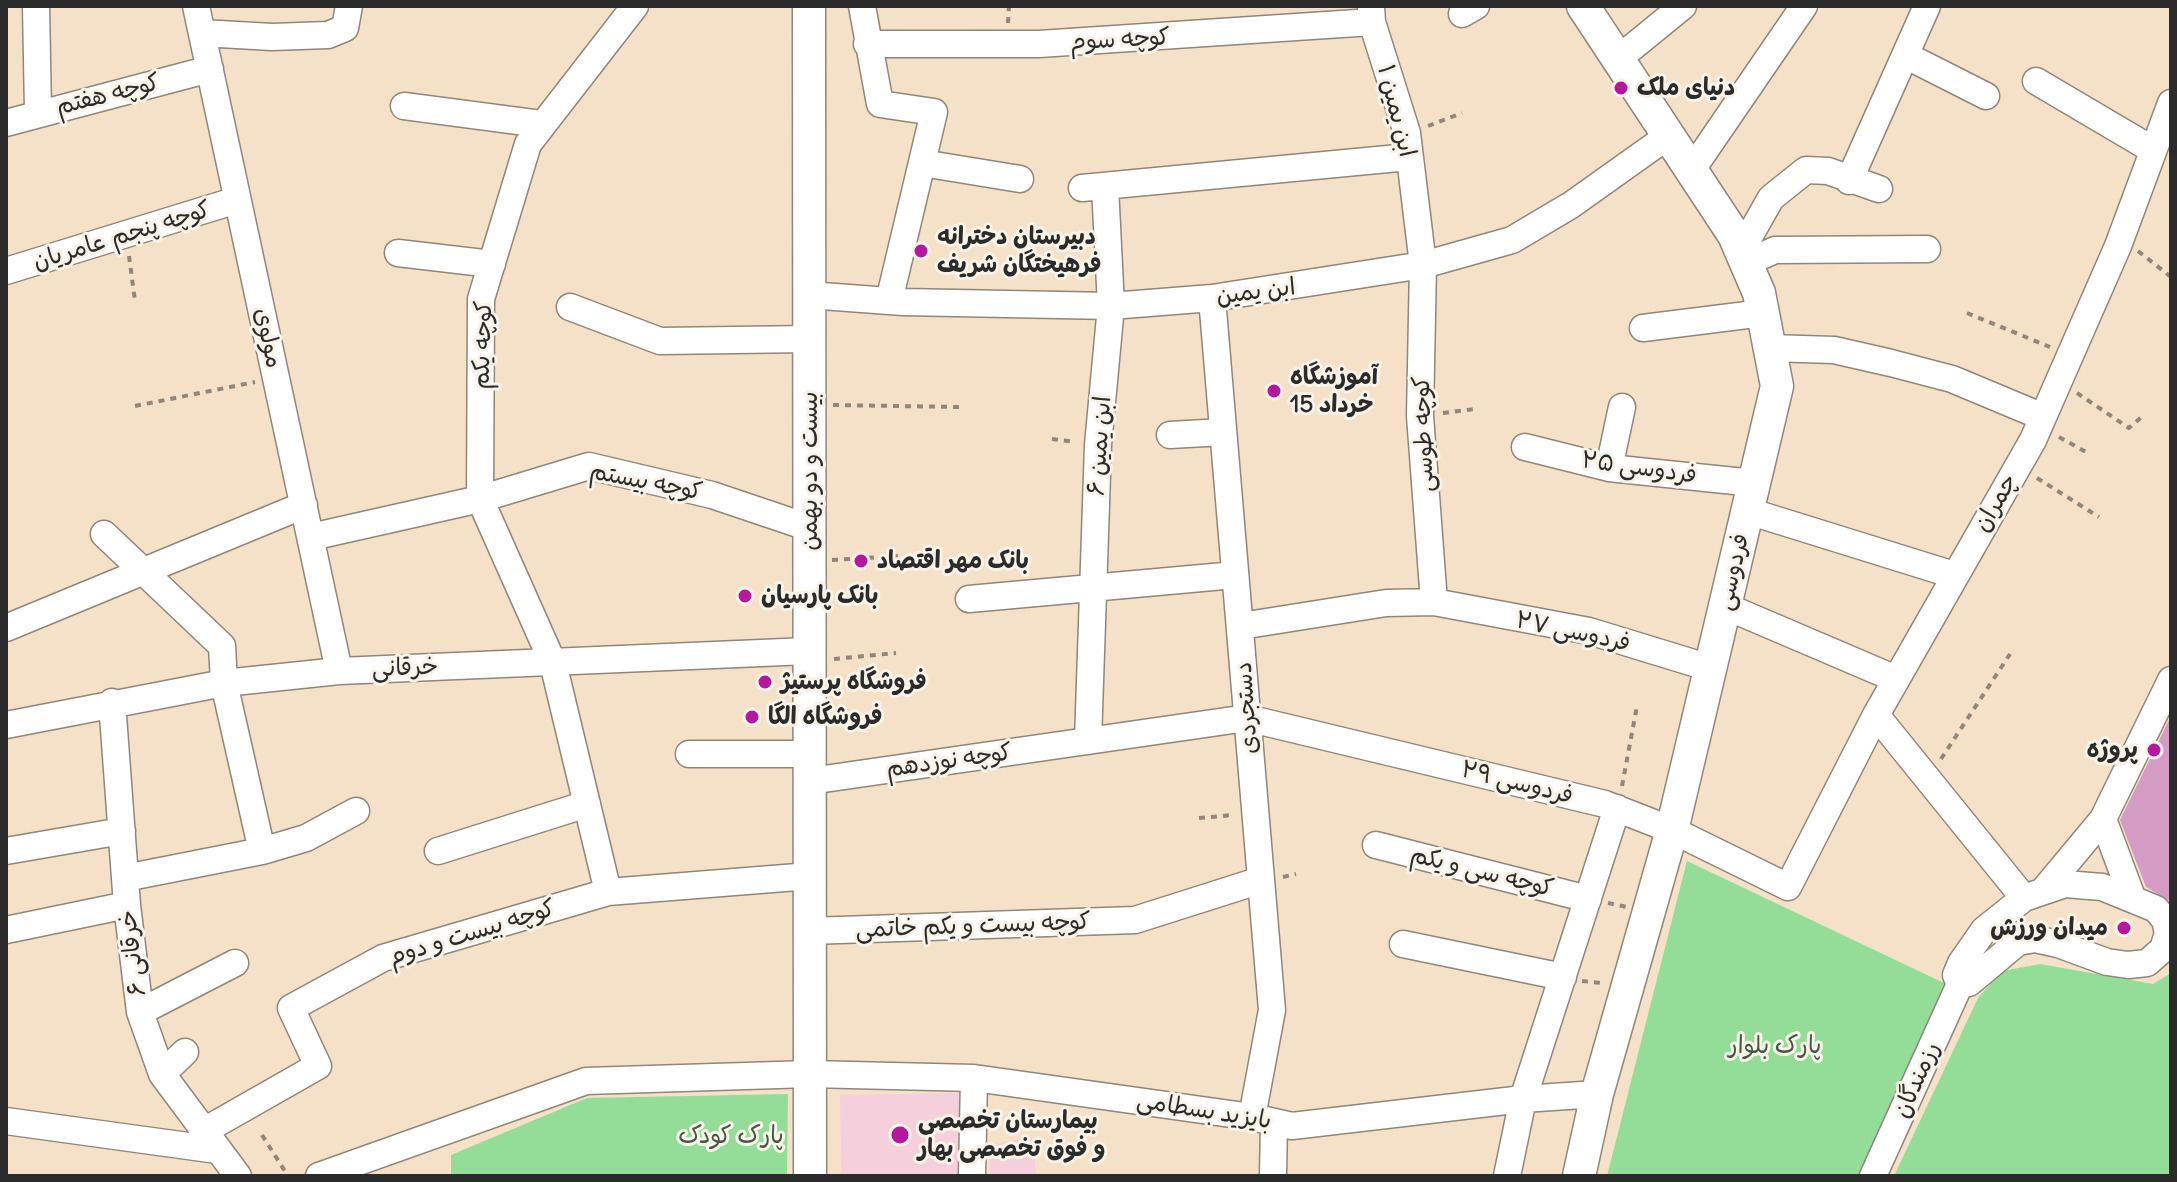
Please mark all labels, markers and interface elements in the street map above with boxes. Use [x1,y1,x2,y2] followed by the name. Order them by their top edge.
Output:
[1069,23,1171,57] street label: کوچه سوم
[1371,62,1421,160] street label: ابن یمین ۱
[53,68,163,122] street label: کوچه هفتم
[1637,74,1735,102] place label: دنیای ملک
[1612,79,1630,97] marker: دنیای ملک
[30,195,214,277] street label: کوچه پنجم عامریان
[937,223,1101,279] place label: دبیرستان دخترانه فرهیختگان شریف
[912,242,930,260] marker: دبیرستان دخترانه فرهیختگان شریف
[1215,273,1297,311] street label: ابن یمین
[467,300,499,390] street label: کوچه یکم
[248,305,288,371] street label: مولوی
[1290,363,1378,419] place label: آموزشگاه 15 خرداد
[1408,376,1440,492] street label: کوچه طوسی
[1265,382,1283,400] marker: آموزشگاه 15 خرداد
[796,391,824,551] street label: بیست و دو بهمن
[1082,395,1118,497] street label: ابن یمین ۶
[1579,446,1699,490] street label: فردوسی ۲۵
[587,457,705,507] street label: کوچه بیستم
[1968,469,2024,537] street label: چمران
[1710,531,1756,613] street label: فردوسی
[877,547,1029,575] place label: بانک مهر اقتصاد
[852,552,870,570] marker: بانک مهر اقتصاد
[761,582,878,610] place label: بانک پارسیان
[736,587,754,605] marker: بانک پارسیان
[1513,606,1633,658] street label: فردوسی ۲۷
[371,652,439,684] street label: خرقانی
[1229,661,1265,755] street label: دستجردی
[781,668,927,696] place label: فروشگاه پرستيژ
[756,673,774,691] marker: فروشگاه پرستيژ
[768,703,882,731] place label: فروشگاه الگا
[743,708,761,726] marker: فروشگاه الگا
[2087,736,2138,764] place label: پروژه
[884,738,1014,784] street label: کوچه نوزدهم
[2145,741,2163,759] marker: پروژه
[1458,755,1576,811] street label: فردوسی ۲۹
[1408,840,1556,904] street label: کوچه سی و یکم
[385,894,559,972] street label: کوچه بیست و دوم
[113,908,153,998] street label: خرقانی ۶
[855,908,1091,944] street label: کوچه بیست و یکم خاتمی
[1990,914,2108,942] place label: میدان ورزش
[2115,919,2133,937] marker: میدان ورزش
[1729,1032,1821,1060] park label: پارک بلوار
[1887,1037,1947,1123] street label: رزمندگان
[1134,1086,1274,1136] street label: بایزید بسطامی
[918,1107,1105,1163] place label: بیمارستان تخصصی و فوق تخصصی بهار
[678,1122,784,1150] park label: پارک کودک
[889,1124,911,1146] marker: بیمارستان تخصصی و فوق تخصصی بهار

